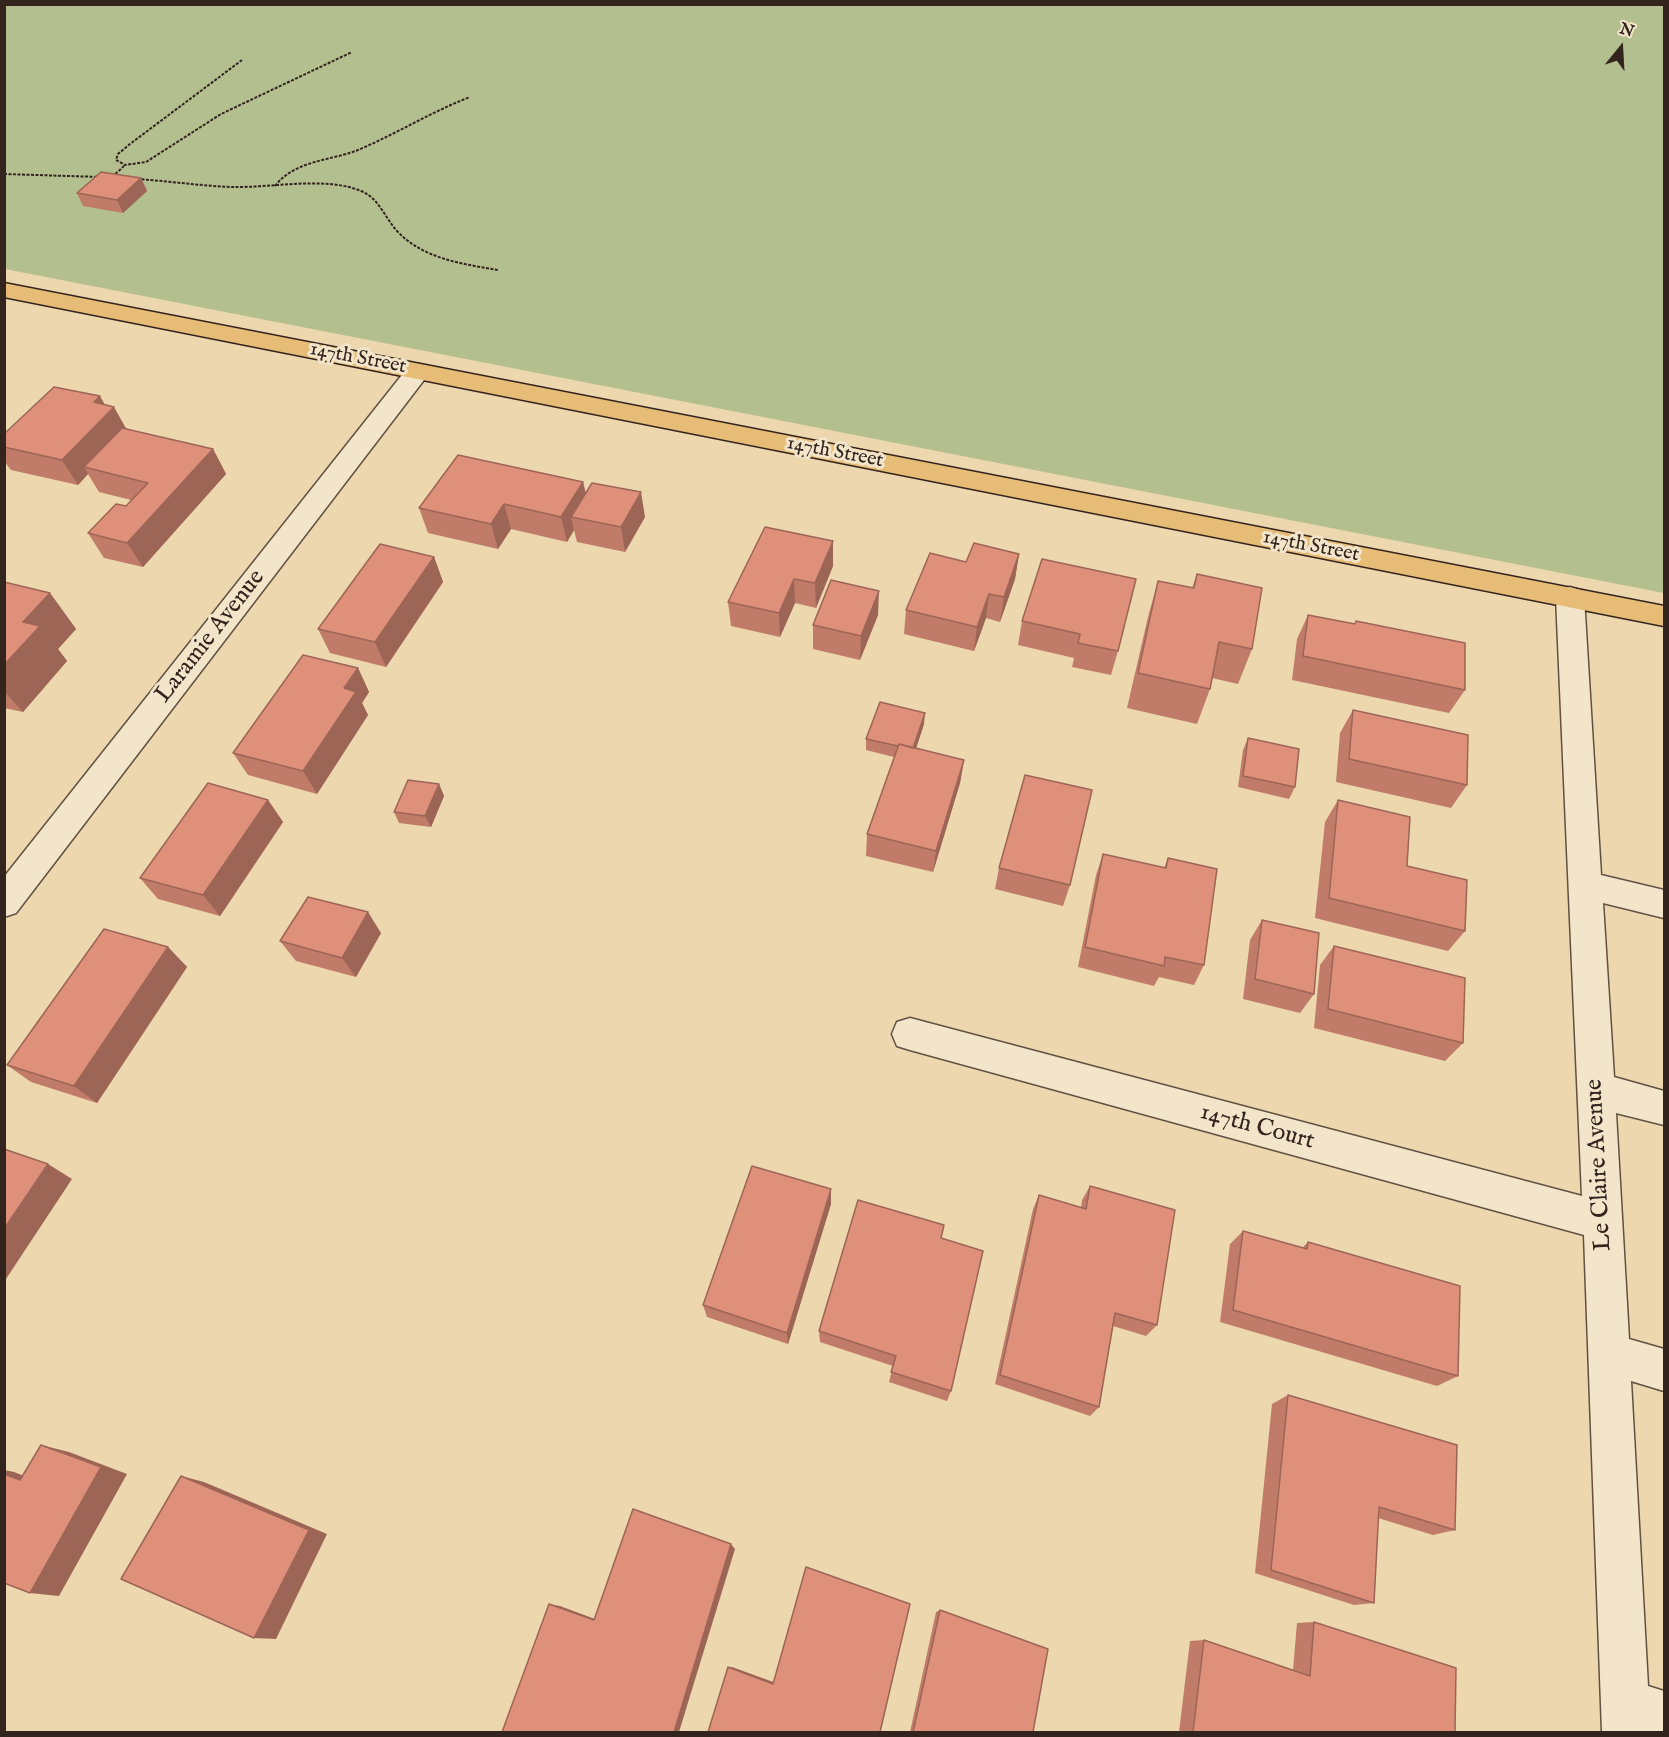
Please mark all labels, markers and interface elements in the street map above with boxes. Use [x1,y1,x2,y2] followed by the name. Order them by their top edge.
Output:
[1591,18,1651,78] north arrow
[1617,19,1636,43] text: N
[308,338,408,380] street label: 147th Street
[785,432,885,474] street label: 147th Street
[1261,526,1361,568] street label: 147th Street
[150,565,272,709] street label: Laramie Avenue
[1581,1078,1619,1252] street label: Le Claire Avenue
[1197,1099,1317,1157] street label: 147th Court

